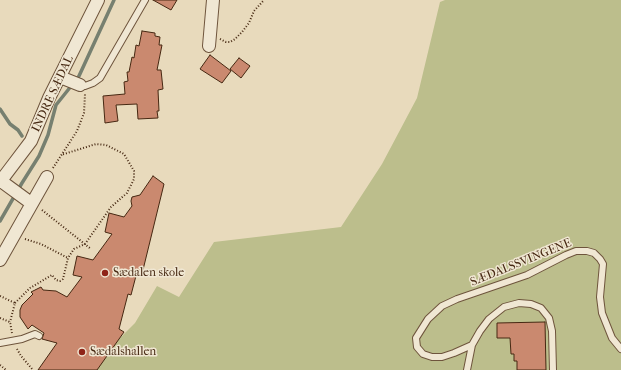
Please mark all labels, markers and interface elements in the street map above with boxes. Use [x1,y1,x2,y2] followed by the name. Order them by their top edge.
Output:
[29,53,77,135] street label: INDRE SÆDAL
[468,236,574,290] street label: SÆDALSSVINGENE
[113,266,184,280] place label: Sædalen skole
[100,268,110,278] marker: Sædalen skole
[90,345,156,359] place label: Sædalshallen
[77,347,87,357] marker: Sædalshallen

